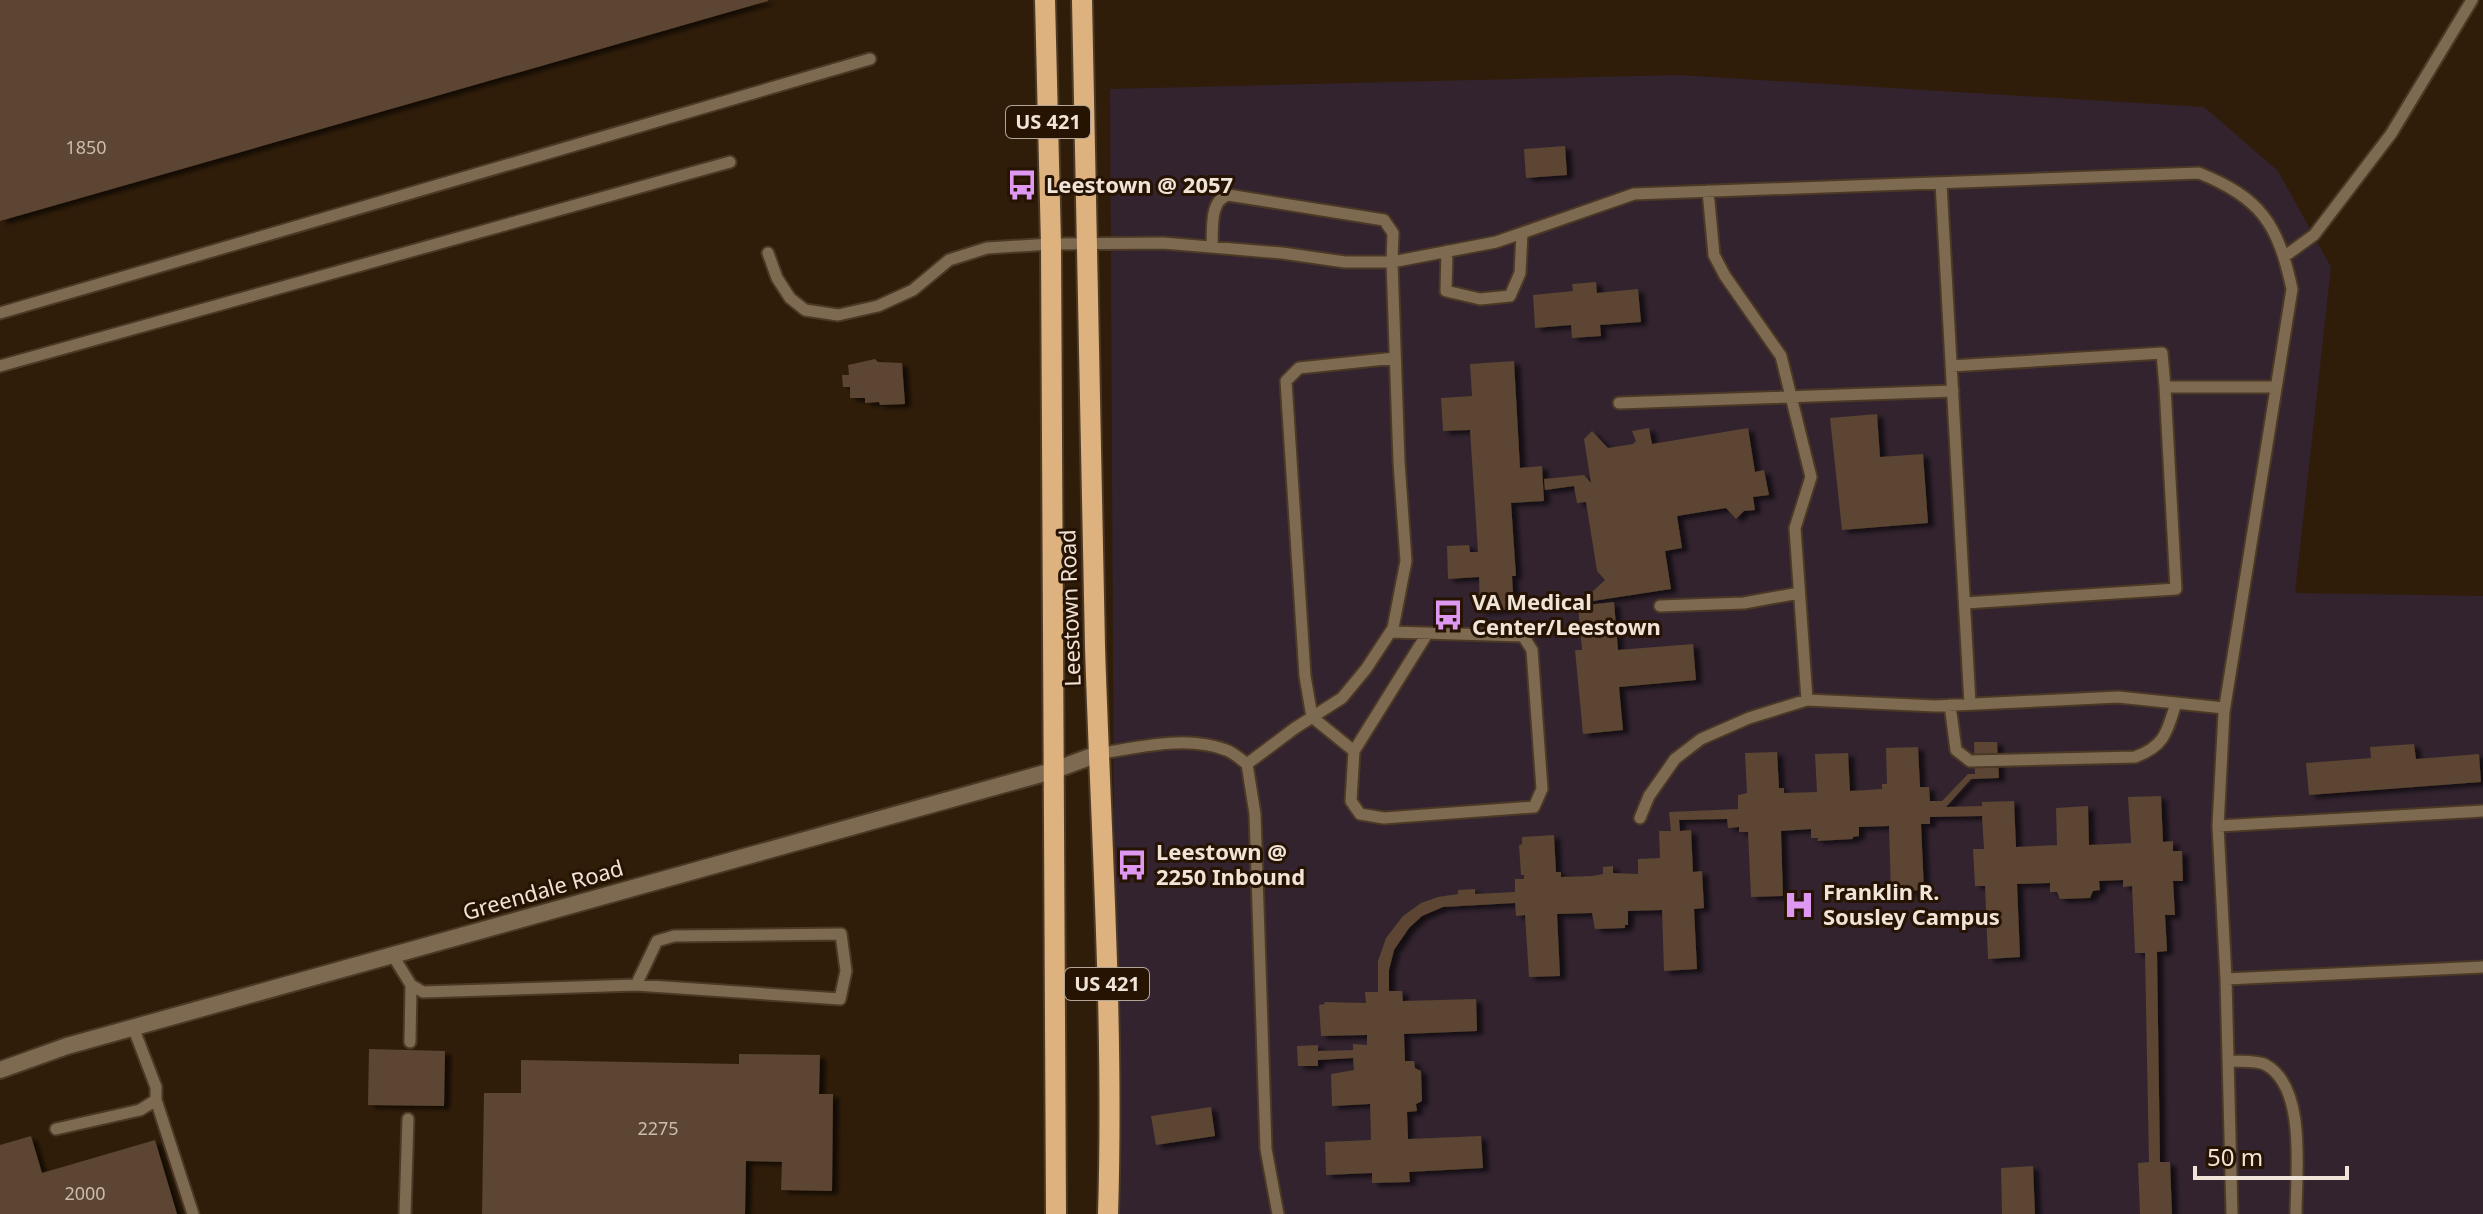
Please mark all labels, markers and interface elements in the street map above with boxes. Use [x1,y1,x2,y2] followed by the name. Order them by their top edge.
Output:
[1006,106,1090,138] road number: US 421
[65,135,107,159] house number: 1850
[1005,168,1039,202] bus stop icon: Leestown @ 2057
[1046,169,1233,199] place label: Leestown @ 2057
[1051,529,1087,687] street label: Leestown Road
[1472,586,1661,641] place label: VA Medical Center/Leestown
[1431,598,1465,632] bus stop icon: VA Medical Center/Leestown
[1156,836,1305,891] place label: Leestown @ 2250 Inbound
[1115,848,1149,882] bus stop icon: Leestown @ 2250 Inbound
[459,852,626,926] street label: Greendale Road
[1823,876,2000,931] place label: Franklin R. Sousley Campus
[1782,888,1816,922] hospital icon: Franklin R. Sousley Campus
[1065,968,1149,1000] road number: US 421
[637,1116,679,1140] house number: 2275
[2195,1130,2347,1180] scale bar
[2207,1140,2263,1173] text: 50 m
[64,1181,106,1205] house number: 2000

